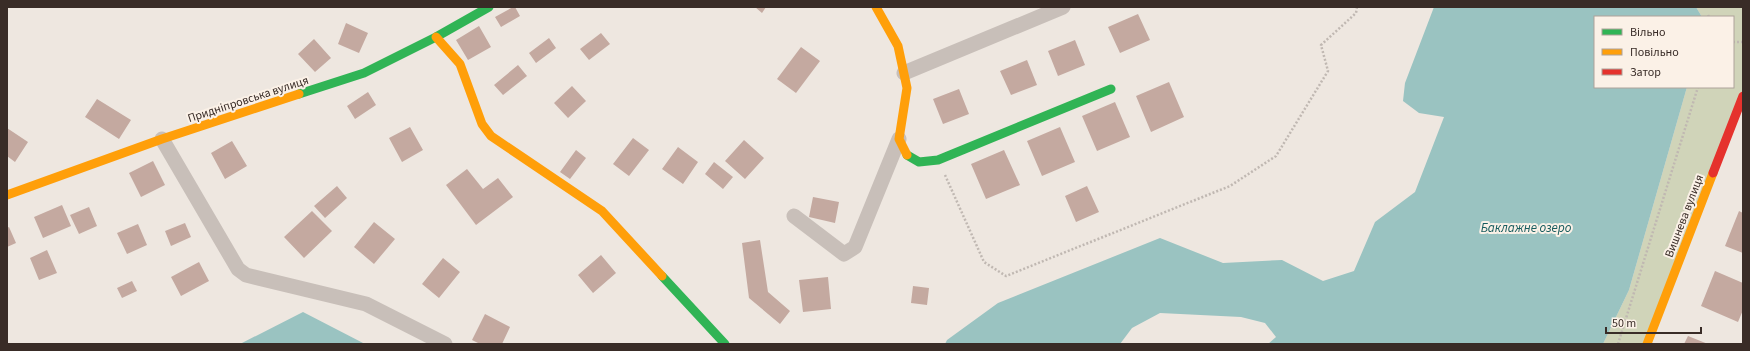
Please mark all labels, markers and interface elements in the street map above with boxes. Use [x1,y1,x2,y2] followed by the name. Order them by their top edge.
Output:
[1594,16,1734,88] legend
[1630,24,1666,41] text: Вільно
[1630,44,1679,61] text: Повільно
[1630,64,1661,81] text: Затор
[185,72,311,127] street label: Придніпровська вулиця
[1661,172,1708,260] street label: Вишнева вулиця
[1481,219,1572,237] water label: Баклажне озеро
[1606,309,1701,335] scale bar
[1612,315,1636,332] text: 50 m

